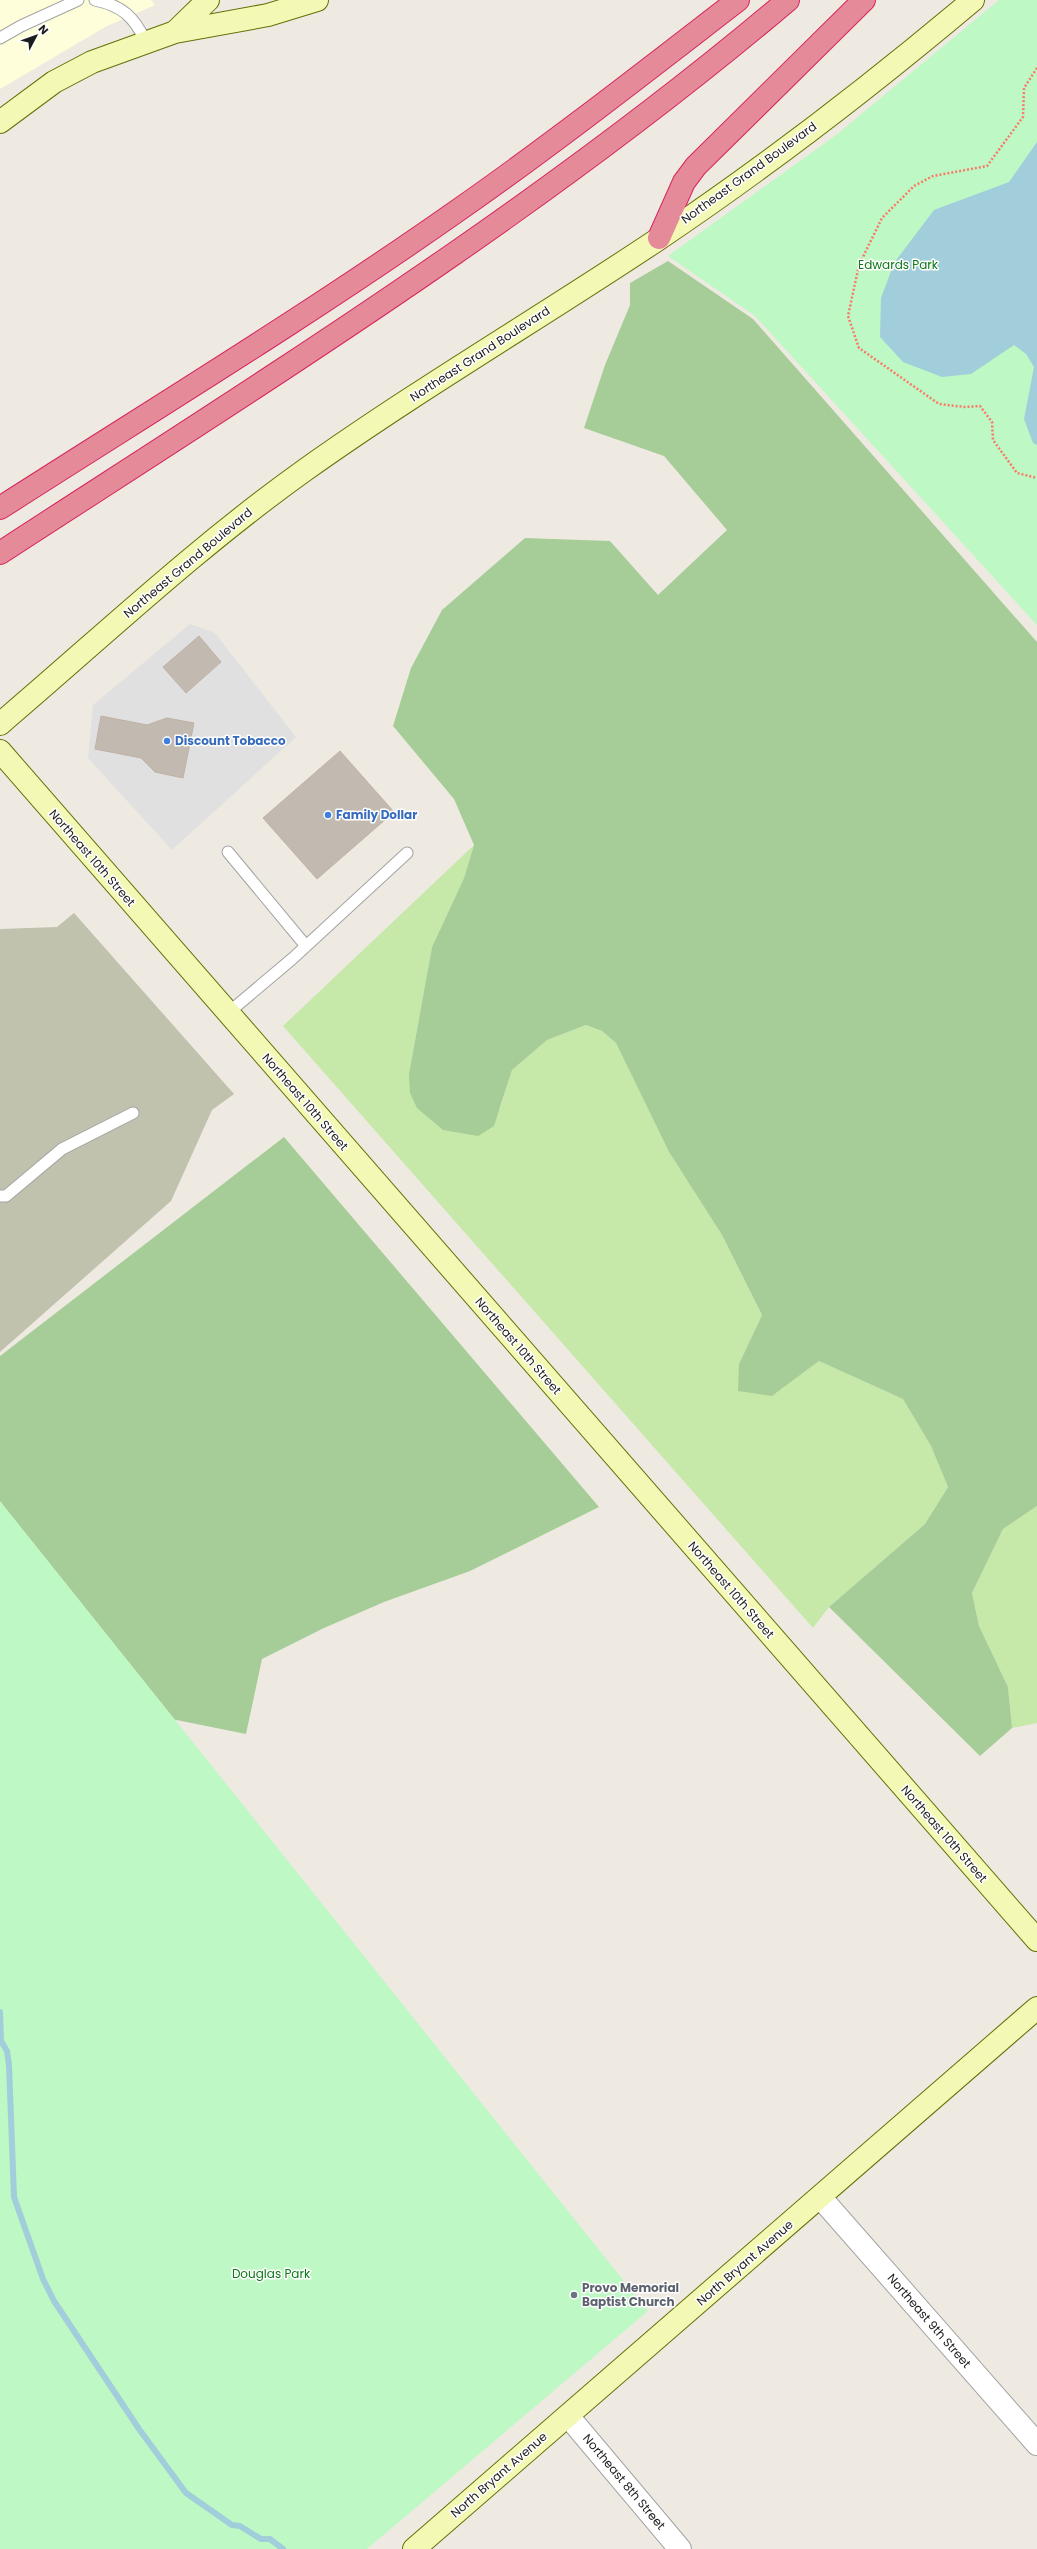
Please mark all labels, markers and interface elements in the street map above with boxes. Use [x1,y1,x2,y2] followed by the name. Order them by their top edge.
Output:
[16,16,56,56] north arrow
[35,21,52,38] text: N
[678,118,820,228] street label: Northeast Grand Boulevard
[858,256,939,273] park label: Edwards Park
[407,302,553,405] street label: Northeast Grand Boulevard
[120,504,256,622] street label: Northeast Grand Boulevard
[175,732,286,749] place label: Discount Tobacco
[162,736,172,746] marker: Discount Tobacco
[45,805,139,910] street label: Northeast 10th Street
[336,806,417,823] place label: Family Dollar
[323,810,333,820] marker: Family Dollar
[258,1049,352,1154] street label: Northeast 10th Street
[471,1293,565,1398] street label: Northeast 10th Street
[684,1537,778,1642] street label: Northeast 10th Street
[897,1781,991,1886] street label: Northeast 10th Street
[693,2216,797,2309] street label: North Bryant Avenue
[232,2265,311,2282] park label: Douglas Park
[884,2270,975,2372] street label: Northeast 9th Street
[582,2279,679,2310] place label: Provo Memorial Baptist Church
[569,2290,579,2300] marker: Provo Memorial Baptist Church
[447,2428,551,2521] street label: North Bryant Avenue
[579,2430,669,2533] street label: Northeast 8th Street

